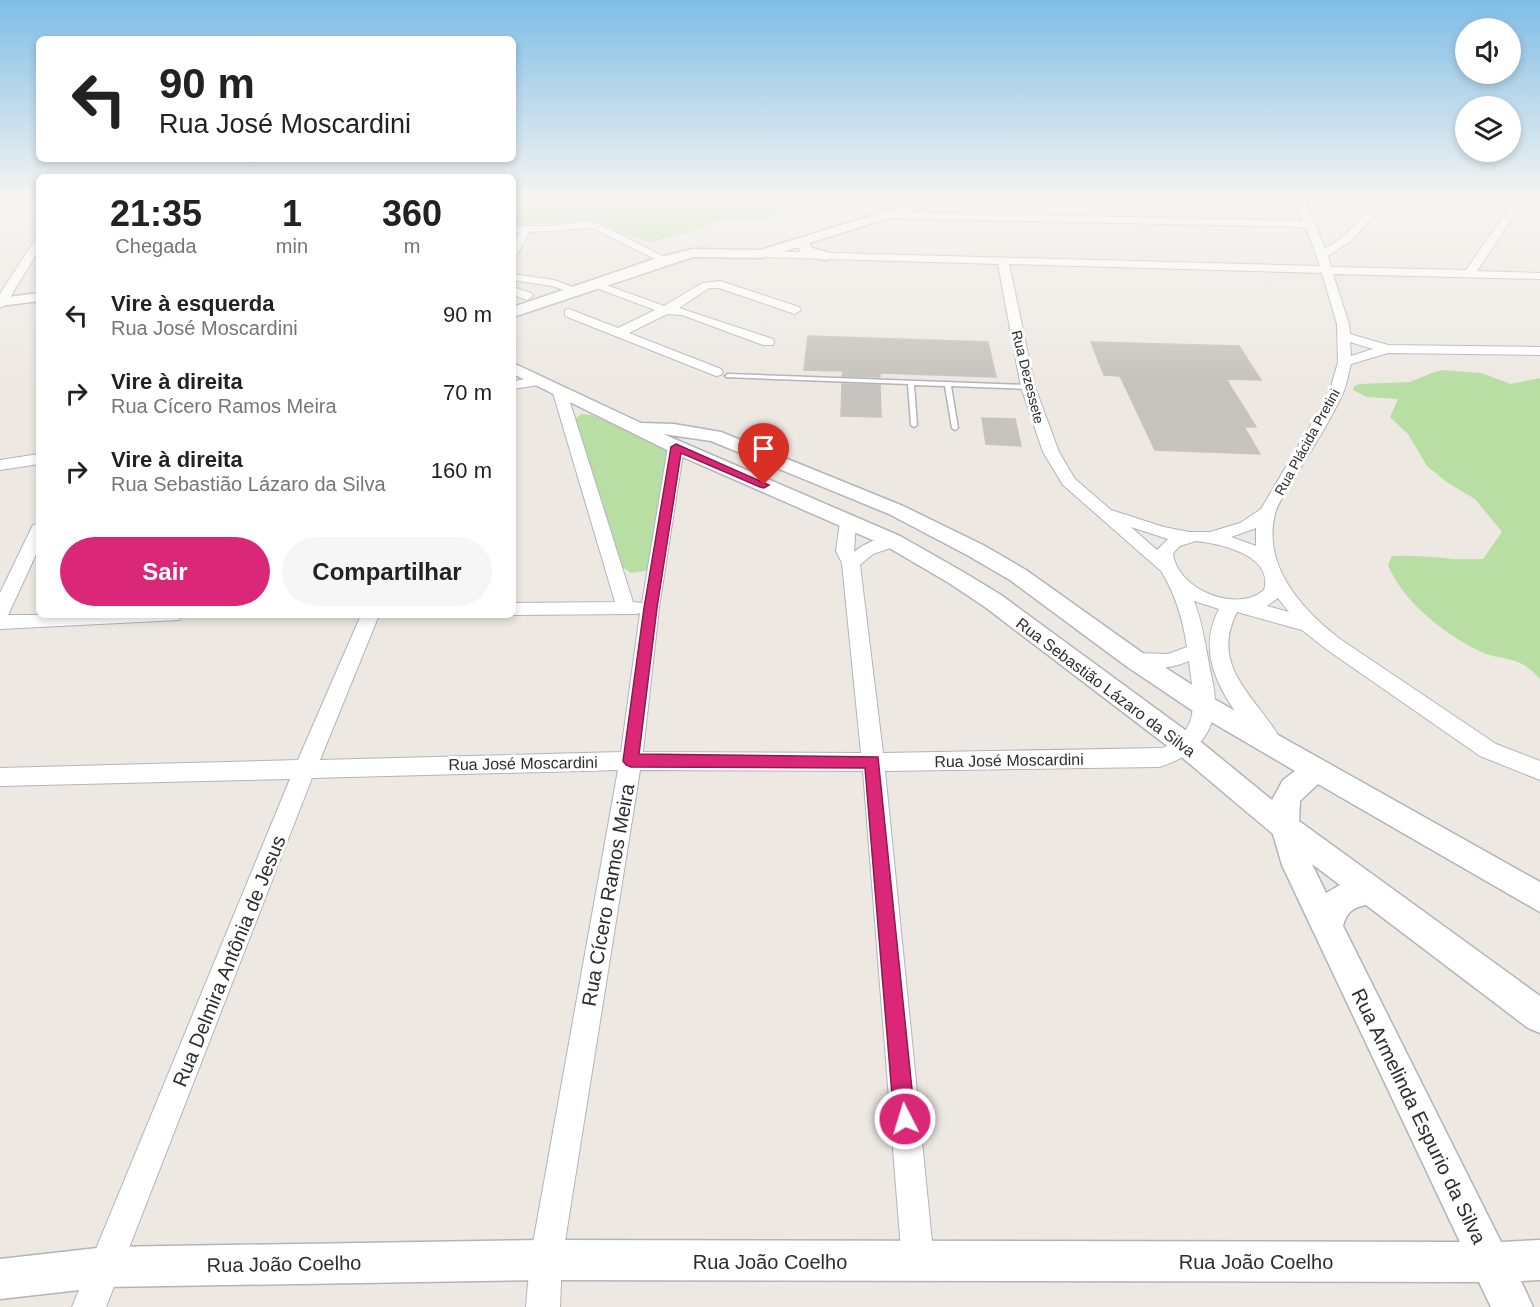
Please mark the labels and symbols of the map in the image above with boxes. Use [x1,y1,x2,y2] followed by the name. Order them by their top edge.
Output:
[1009,329,1047,426] street label: Rua Dezessete
[1271,386,1343,498] street label: Rua Plácida Pretini
[738,423,789,485] pin
[1013,615,1199,760] street label: Rua Sebastião Lázaro da Silva
[934,751,1084,770] street label: Rua José Moscardini
[448,754,598,773] street label: Rua José Moscardini
[578,781,639,1008] street label: Rua Cícero Ramos Meira
[168,832,290,1090] street label: Rua Delmira Antônia de Jesus
[1347,985,1491,1248] street label: Rua Armelinda Espurio da Silva
[873,1087,937,1151] position arrow
[693,1251,847,1273] street label: Rua João Coelho
[1179,1251,1333,1273] street label: Rua João Coelho
[207,1252,361,1276] street label: Rua João Coelho

